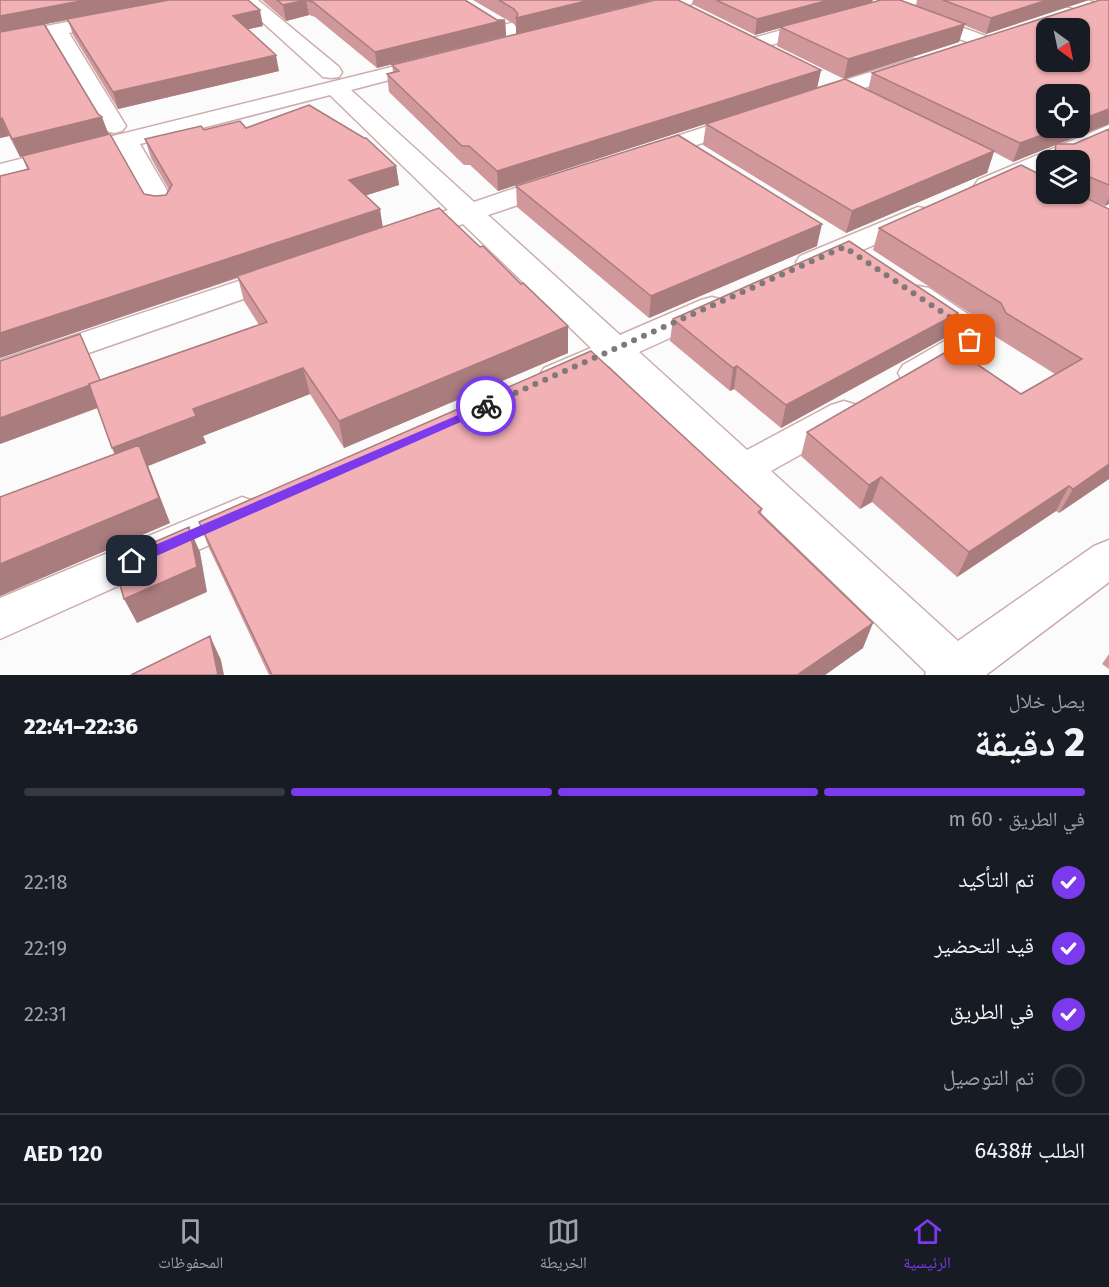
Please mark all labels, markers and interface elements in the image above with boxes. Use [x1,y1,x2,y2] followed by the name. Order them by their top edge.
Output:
[1036,18,1090,72] north arrow
[1036,18,1090,204] map controls
[1036,84,1090,138] button: locate
[1036,150,1090,204] button: layers
[944,314,995,365] pin
[953,323,986,356] icon: bag
[456,376,516,436] courier
[470,390,503,423] icon: bike
[106,535,157,586] pin
[115,544,148,577] icon: home
[1009,689,1085,713] text: يصل خلال
[24,713,138,740] text: 22:36–22:41
[974,720,1085,766] text: 2 دقيقة
[949,807,1085,831] text: في الطريق · 60 m
[958,866,1034,893] text: تم التأكيد
[1052,866,1085,899] icon: check
[24,870,67,894] text: 22:18
[934,932,1034,959] text: قيد التحضير
[1052,932,1085,965] icon: check
[24,936,67,960] text: 22:19
[950,998,1034,1025] text: في الطريق
[1052,998,1085,1031] icon: check
[24,1002,67,1026] text: 22:31
[943,1064,1034,1091] text: تم التوصيل
[975,1137,1085,1164] text: الطلب #6438
[24,1140,103,1167] text: AED 120
[158,1215,223,1278] tab: المحفوظات
[540,1215,587,1278] tab: الخريطة
[903,1215,951,1278] tab: الرئيسية

